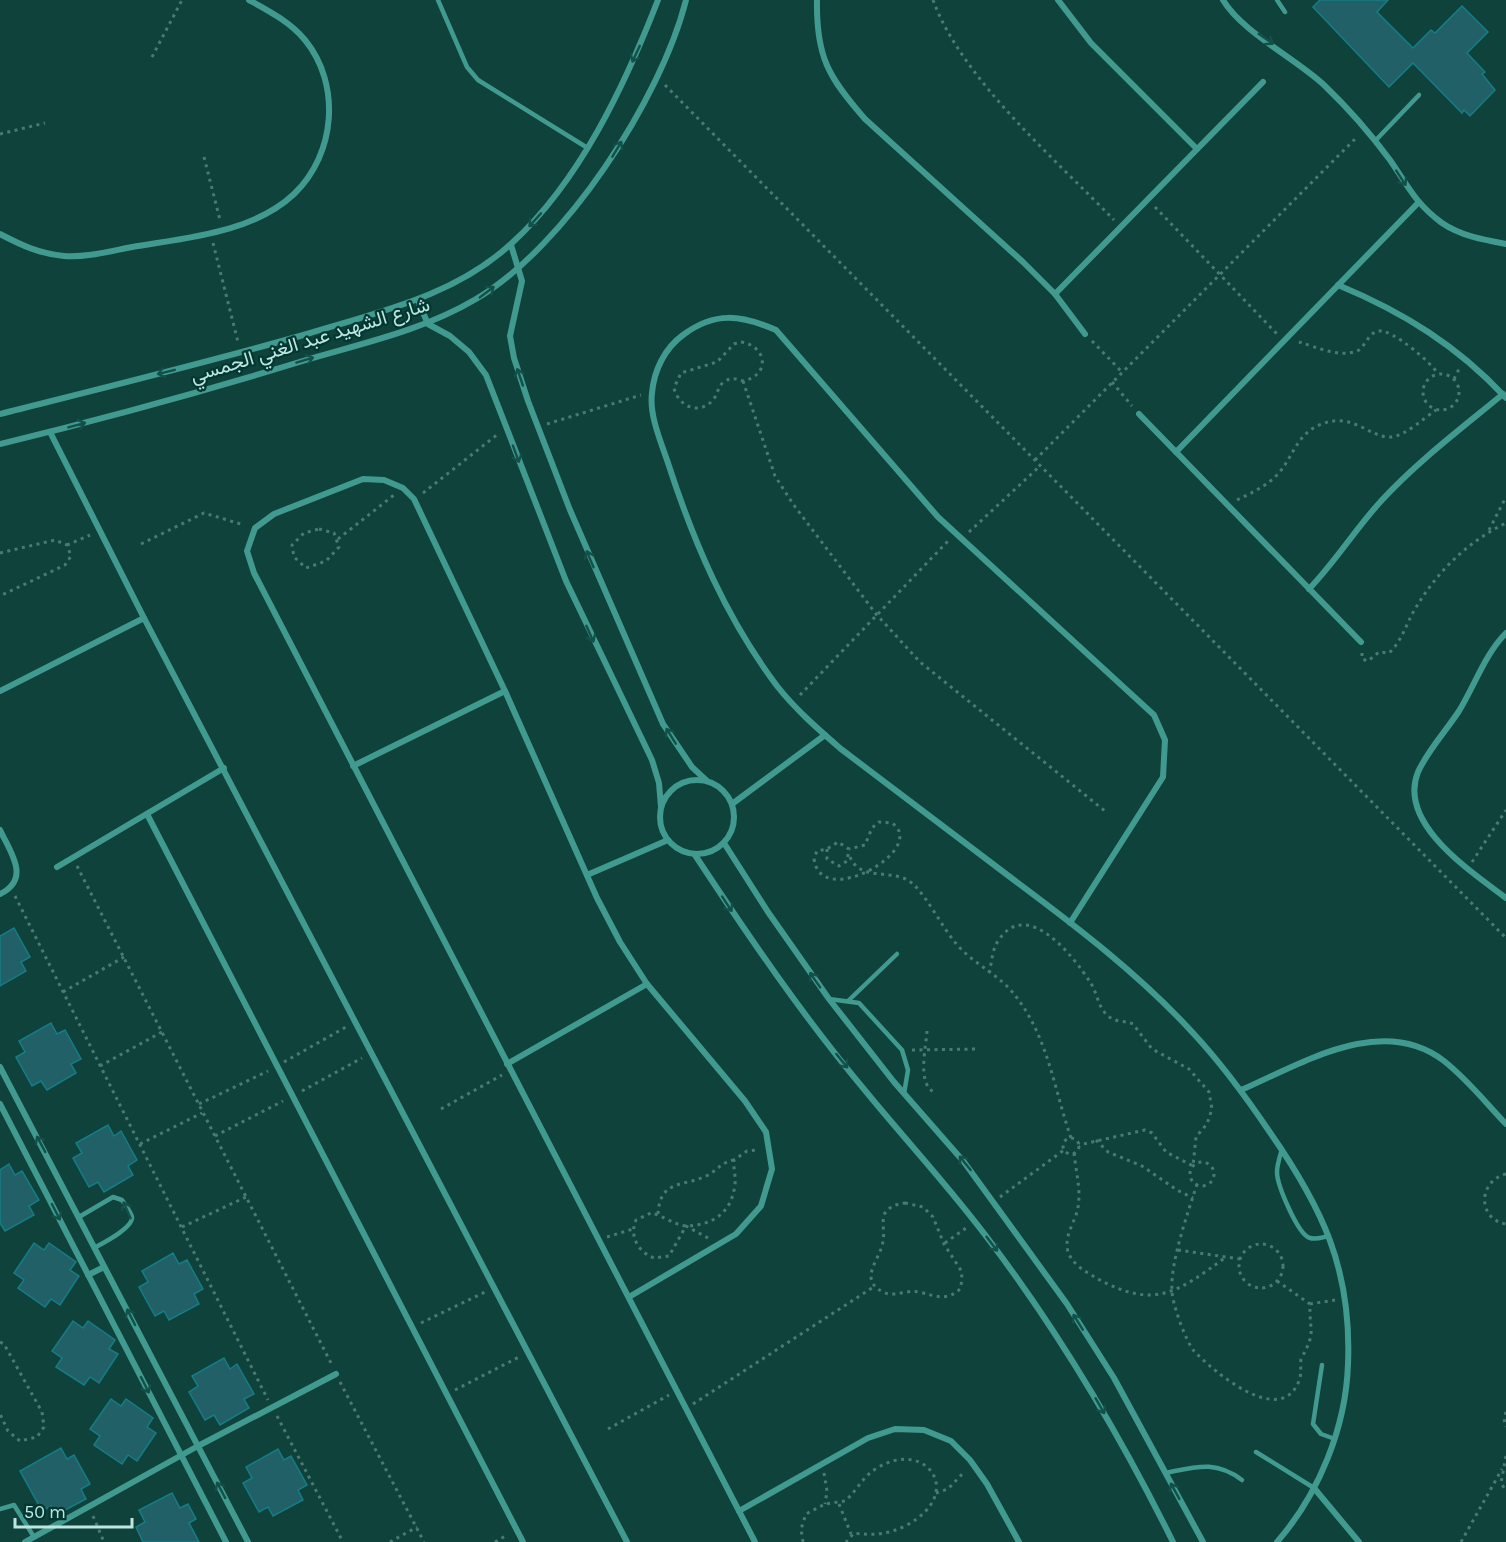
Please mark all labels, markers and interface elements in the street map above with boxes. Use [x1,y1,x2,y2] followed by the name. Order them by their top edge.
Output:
[1257,33,1273,45] one-way arrow
[629,45,641,63] one-way arrow
[612,141,624,158] one-way arrow
[1395,169,1407,186] one-way arrow
[528,213,542,228] one-way arrow
[478,285,494,298] one-way arrow
[187,293,434,392] street label: شارع الشهيد عبد الغني الجمسي
[295,354,314,365] one-way arrow
[157,367,176,378] one-way arrow
[514,368,525,387] one-way arrow
[67,418,86,430] one-way arrow
[512,444,523,463] one-way arrow
[584,550,595,568] one-way arrow
[585,625,597,643] one-way arrow
[664,728,676,745] one-way arrow
[721,895,734,912] one-way arrow
[809,972,821,988] one-way arrow
[835,1053,848,1069] one-way arrow
[34,1136,46,1154] one-way arrow
[958,1155,971,1171] one-way arrow
[121,1201,132,1219] one-way arrow
[50,1203,62,1221] one-way arrow
[986,1236,999,1252] one-way arrow
[124,1309,136,1327] one-way arrow
[1072,1313,1085,1330] one-way arrow
[140,1376,151,1394] one-way arrow
[1095,1398,1107,1415] one-way arrow
[215,1482,226,1500] one-way arrow
[1169,1483,1181,1500] one-way arrow
[15,1491,132,1529] scale bar
[24,1501,66,1523] text: 50 m

